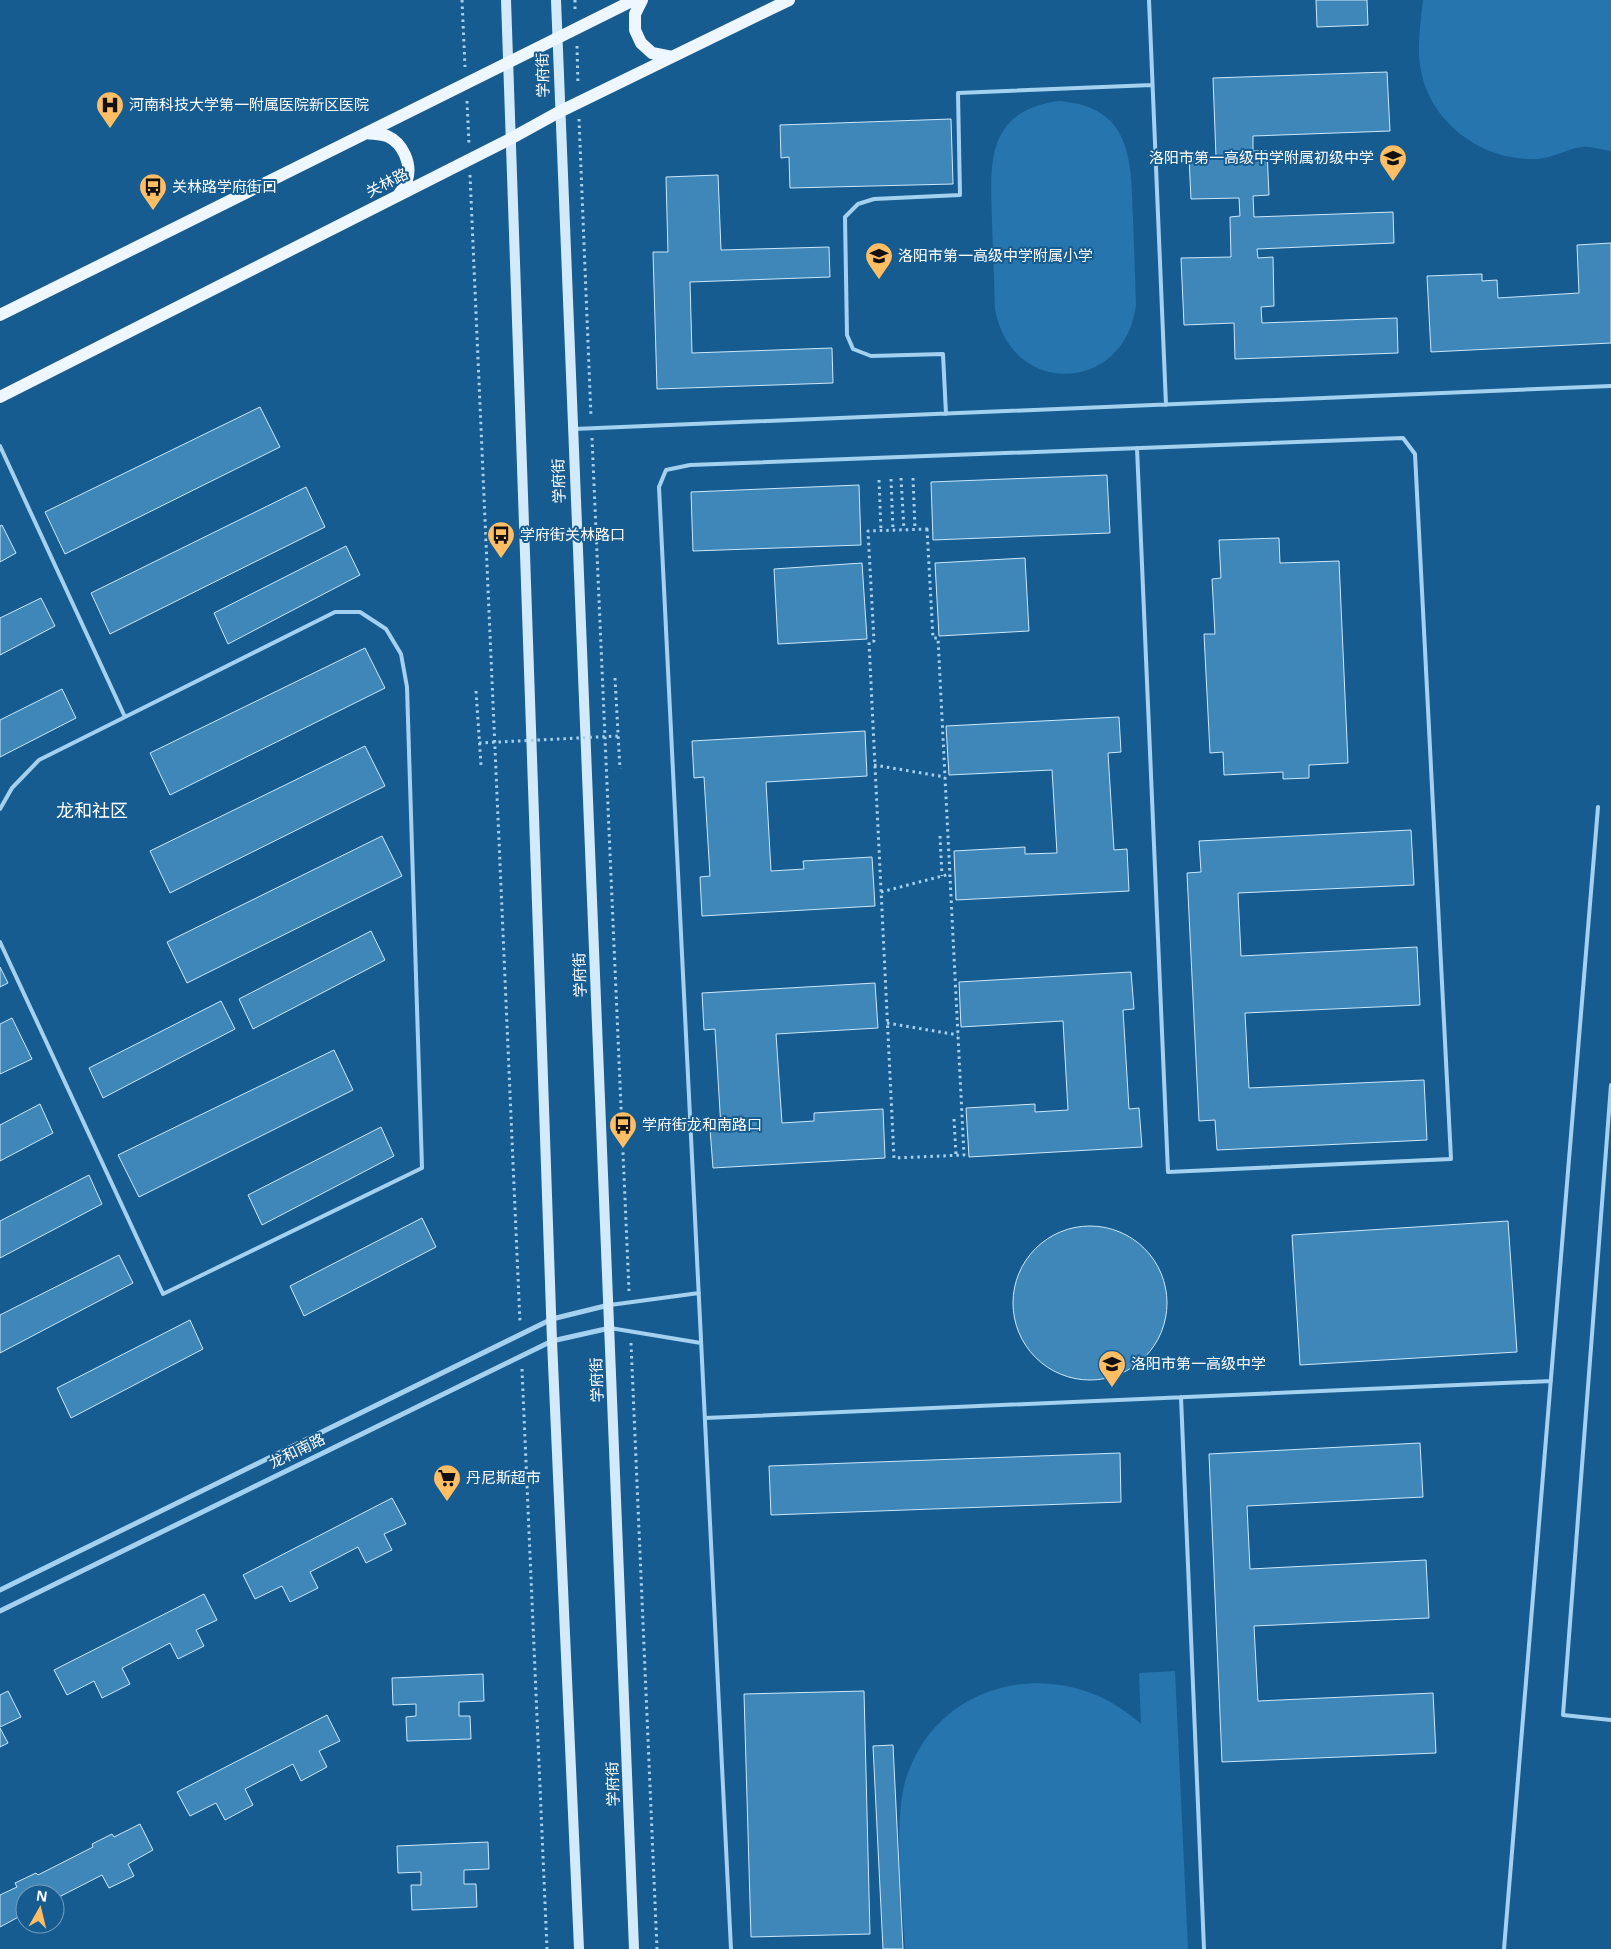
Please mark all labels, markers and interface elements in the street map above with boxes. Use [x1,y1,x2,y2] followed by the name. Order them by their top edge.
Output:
[532,52,552,98] street label: 学府街
[95,90,125,129] hospital icon: 河南科技大学第一附属医院新区医院
[129,94,369,114] place label: 河南科技大学第一附属医院新区医院
[1378,143,1408,182] school or university icon: 洛阳市第一高级中学附属初级中学
[1149,147,1374,167] place label: 洛阳市第一高级中学附属初级中学
[362,163,411,201] street label: 关林路
[138,172,168,211] bus stop icon: 关林路学府街口
[172,176,277,196] place label: 关林路学府街口
[864,241,894,280] school or university icon: 洛阳市第一高级中学附属小学
[898,245,1093,265] place label: 洛阳市第一高级中学附属小学
[547,458,569,504] street label: 学府街
[486,520,516,559] bus stop icon: 学府街关林路口
[520,524,625,544] place label: 学府街关林路口
[56,798,128,822] district label: 龙和社区
[568,952,590,998] street label: 学府街
[608,1110,638,1149] bus stop icon: 学府街龙和南路口
[642,1114,762,1134] place label: 学府街龙和南路口
[1097,1349,1127,1388] school or university icon: 洛阳市第一高级中学
[1131,1353,1266,1373] place label: 洛阳市第一高级中学
[585,1357,607,1403] street label: 学府街
[265,1428,328,1472] street label: 龙和南路
[432,1463,462,1502] supermarket icon: 丹尼斯超市
[466,1467,541,1487] place label: 丹尼斯超市
[601,1761,623,1807] street label: 学府街
[15,1884,65,1934] north arrow
[35,1885,49,1906] text: N

